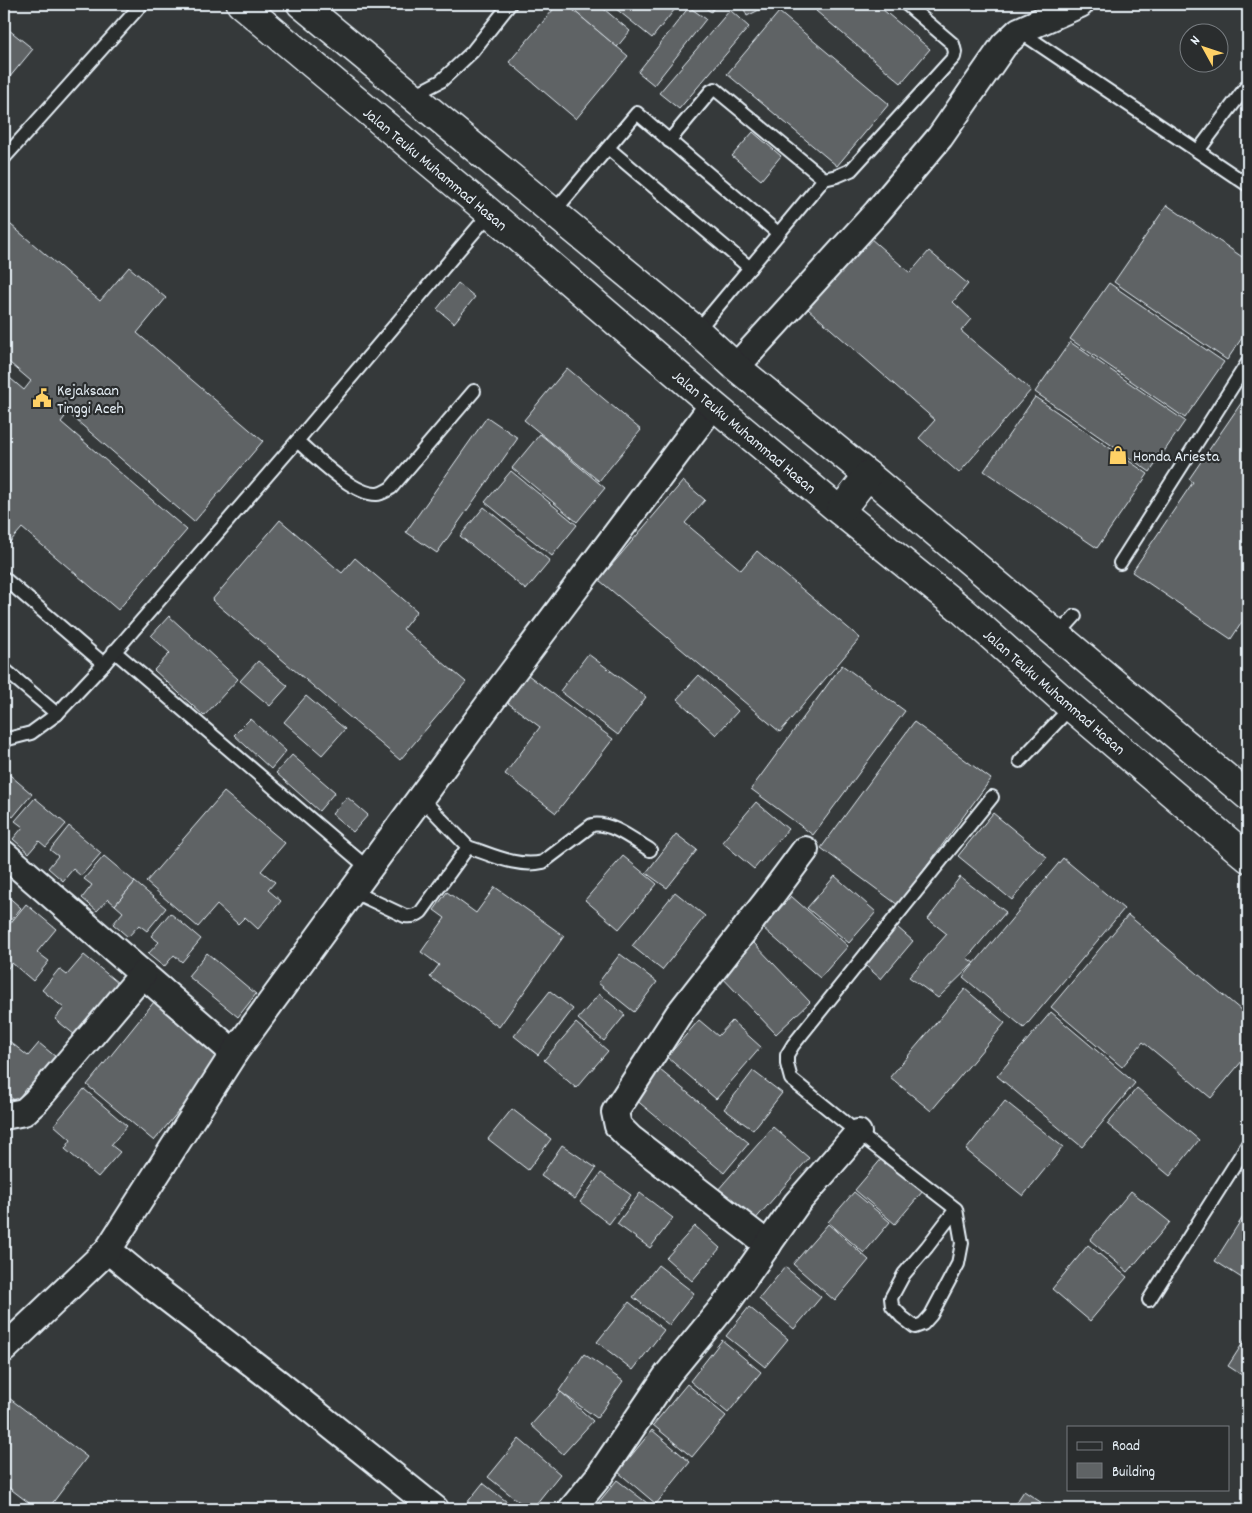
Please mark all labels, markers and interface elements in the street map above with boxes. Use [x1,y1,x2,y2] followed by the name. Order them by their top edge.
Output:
[1180,22,1230,72] north arrow
[1186,32,1206,50] text: N
[357,103,512,237] street label: Jalan Teuku Muhammad Hasan
[666,366,821,500] street label: Jalan Teuku Muhammad Hasan
[57,380,124,421] place label: Kejaksaan Tinggi Aceh
[31,387,53,409] public building icon: Kejaksaan Tinggi Aceh
[1107,444,1129,466] shop icon: Honda Ariesta
[1133,446,1220,469] place label: Honda Ariesta
[977,624,1130,761] street label: Jalan Teuku Muhammad Hasan
[1067,1426,1230,1490] legend
[1112,1436,1140,1458] text: Road
[1112,1462,1155,1484] text: Building

